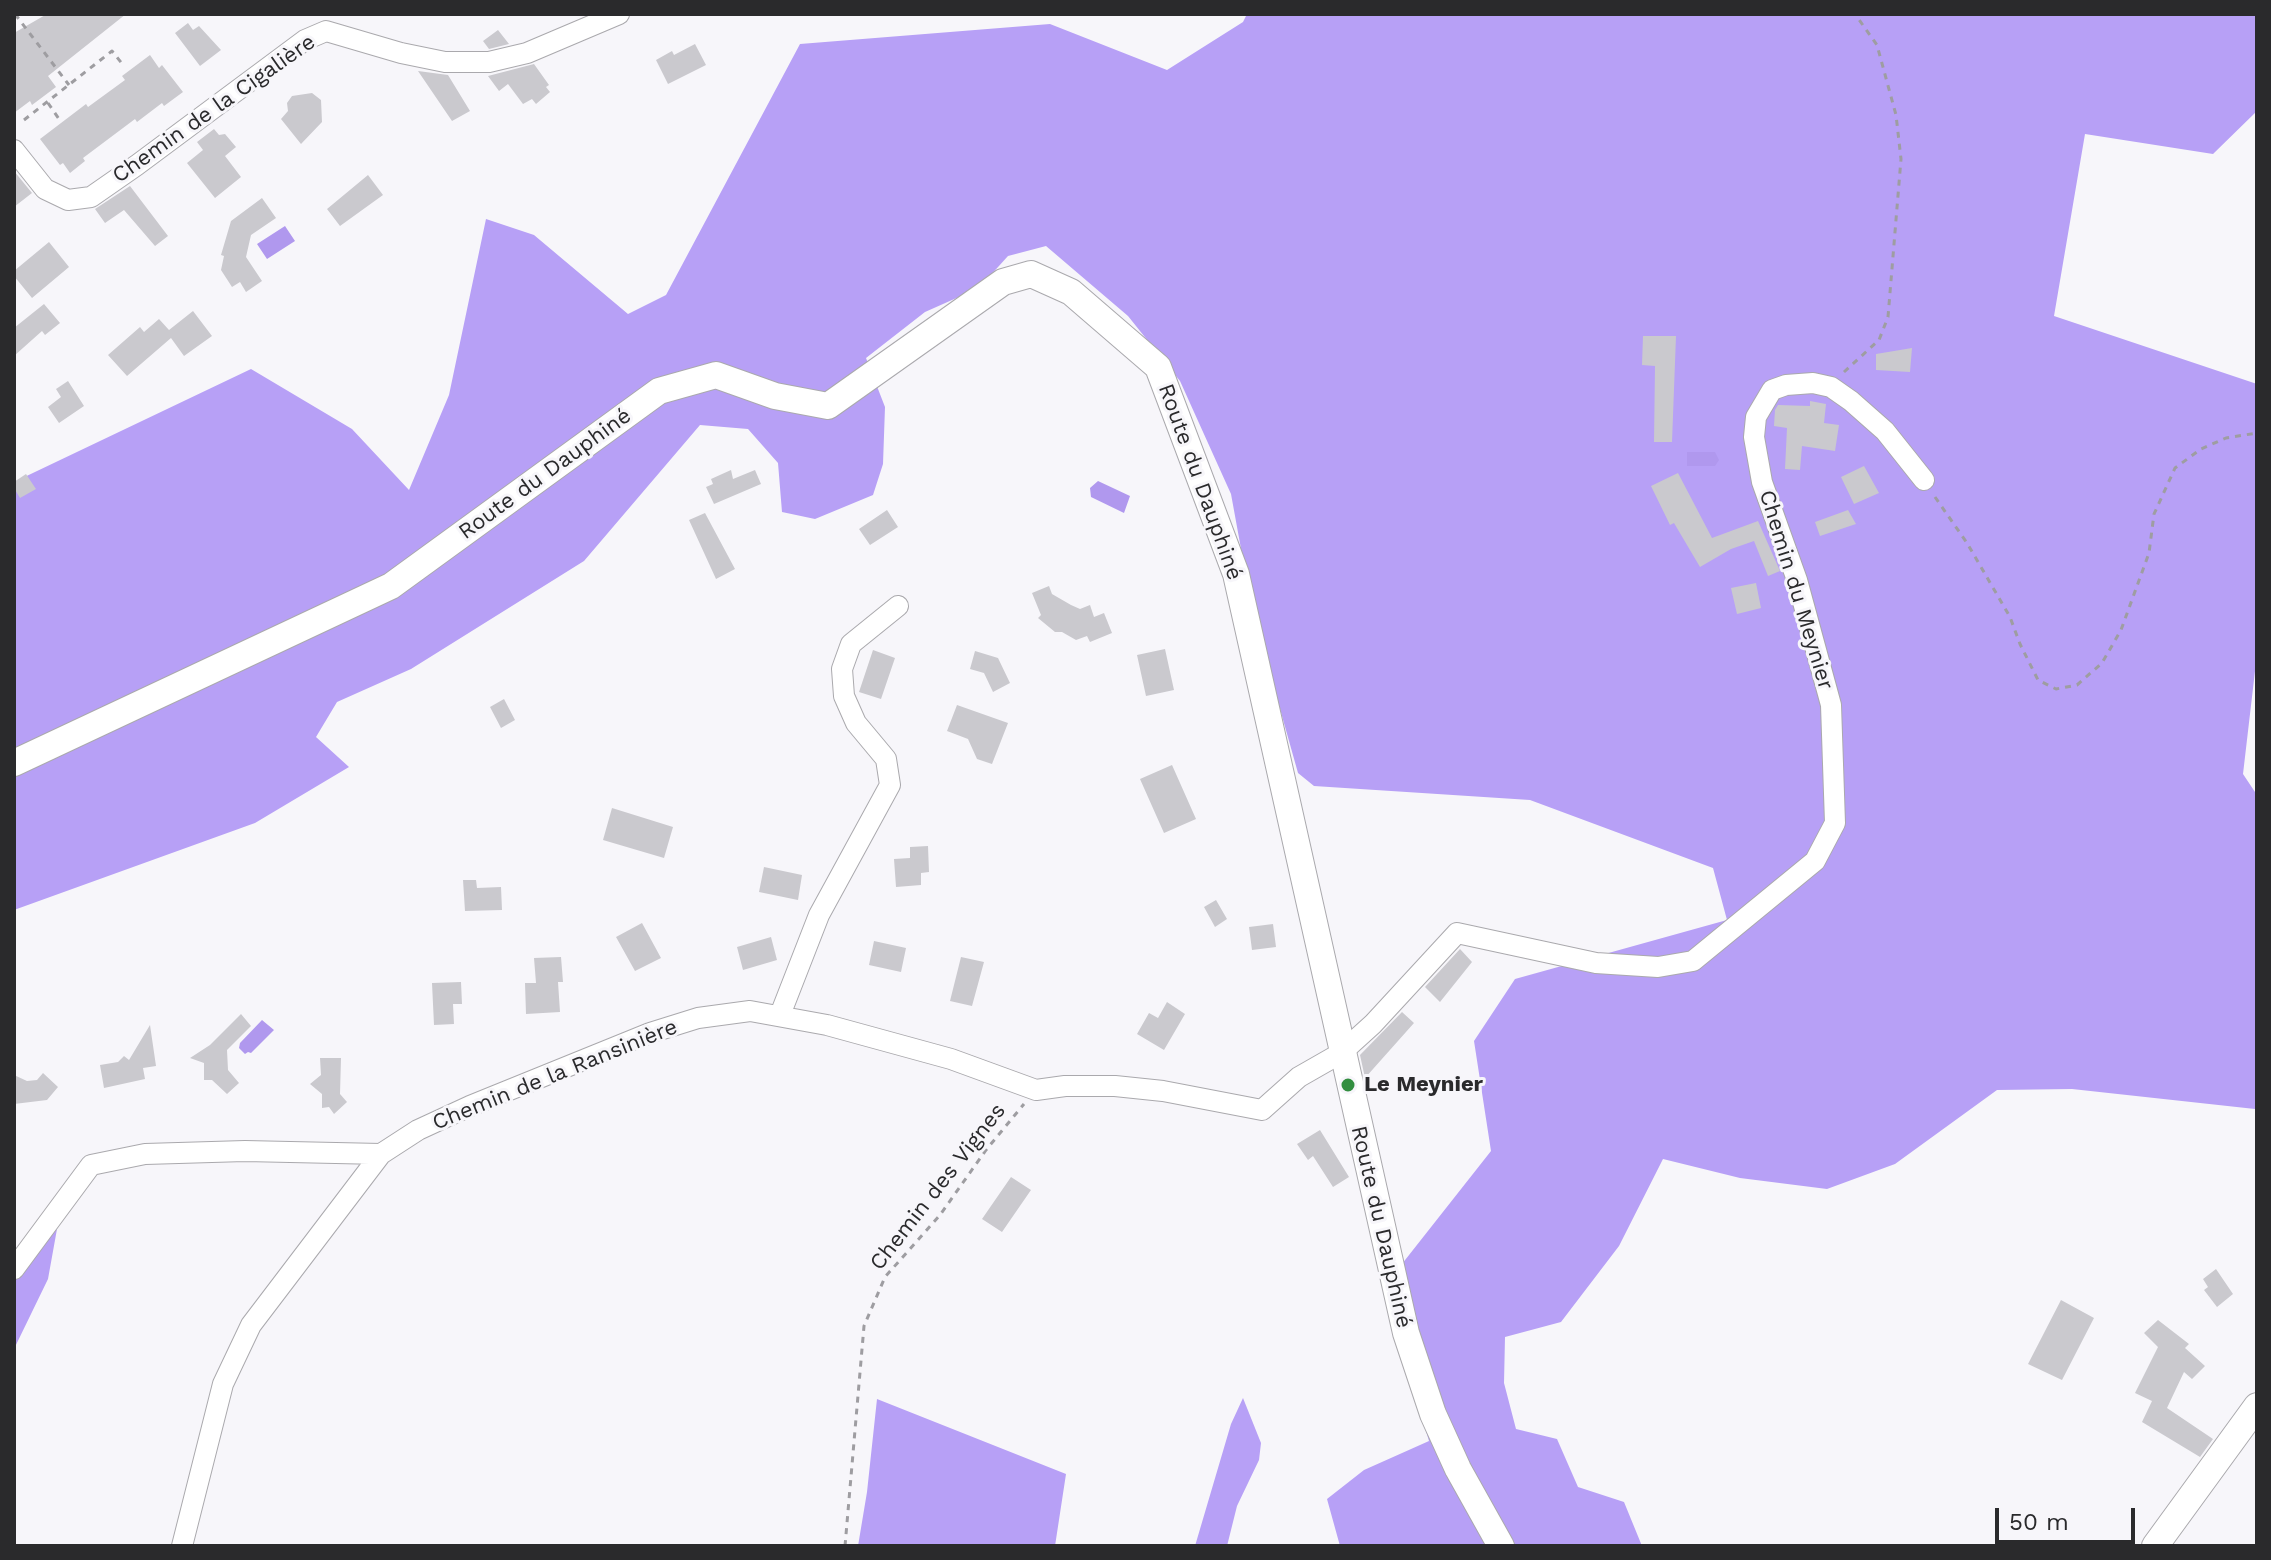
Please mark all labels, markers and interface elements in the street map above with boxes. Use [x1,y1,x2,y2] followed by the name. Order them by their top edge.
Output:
[107,29,321,189] street label: Chemin de la Cigalière
[1152,380,1248,584] street label: Route du Dauphiné
[454,403,636,545] street label: Route du Dauphiné
[1753,487,1839,693] street label: Chemin du Meynier
[429,1014,681,1136] street label: Chemin de la Ransinière
[1364,1072,1483,1098] place label: Le Meynier
[1339,1076,1357,1094] marker: Le Meynier
[865,1098,1011,1276] street label: Chemin des Vignes
[1345,1123,1417,1331] street label: Route du Dauphiné
[1999,1492,2139,1542] scale bar
[2009,1508,2069,1536] text: 50 m

